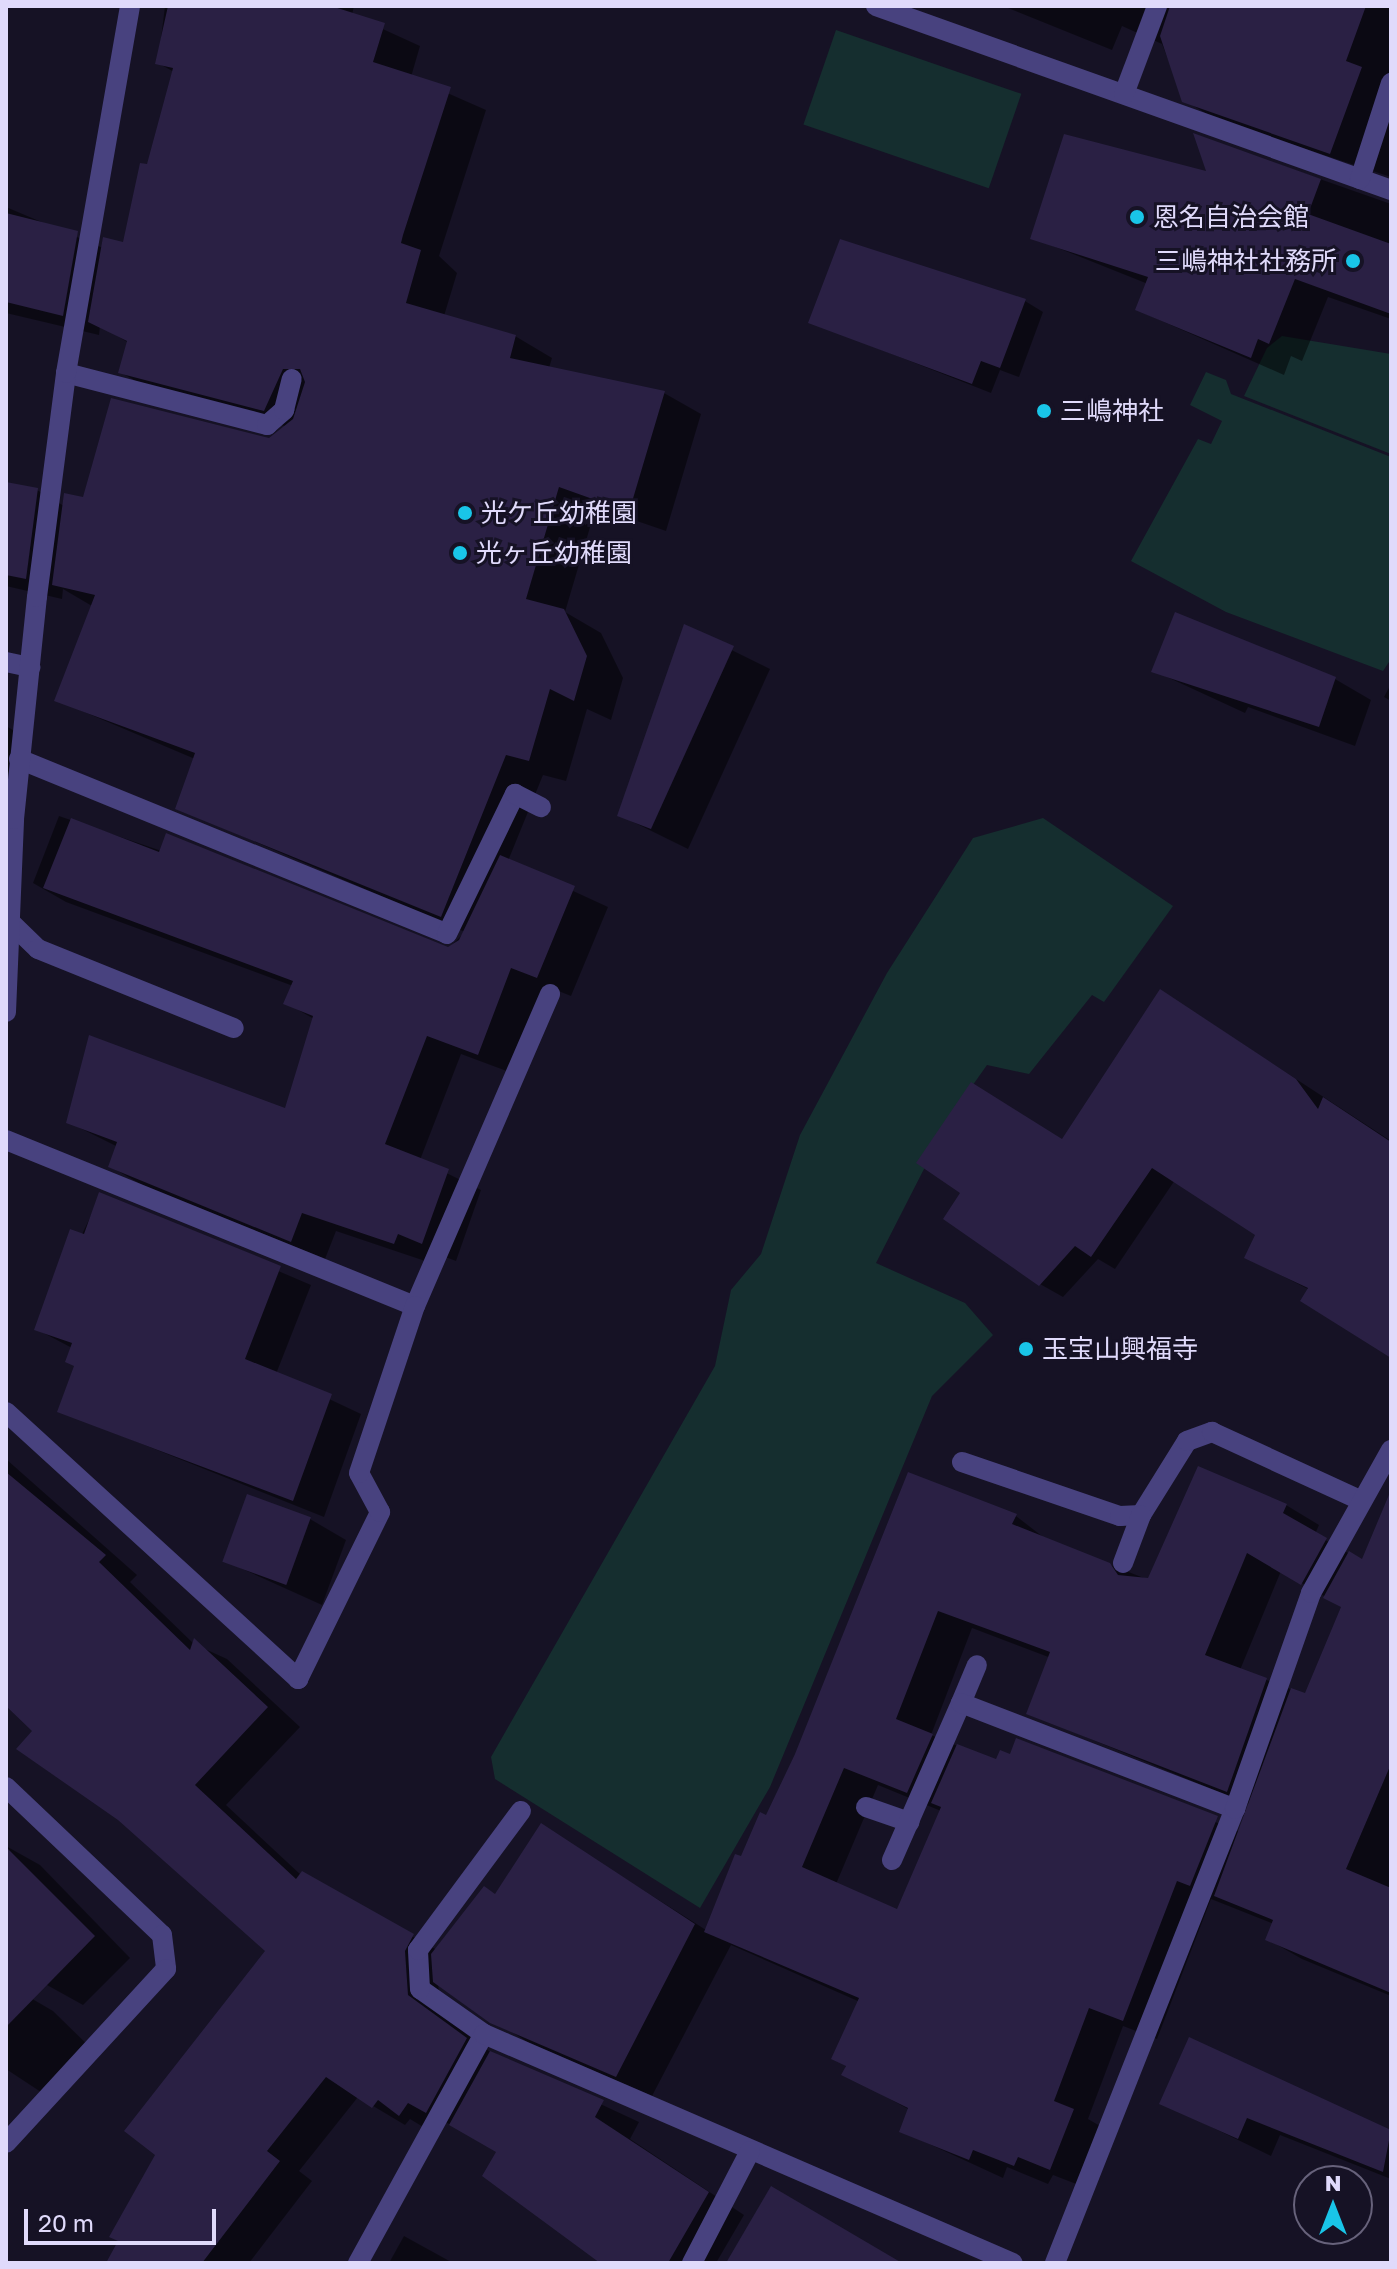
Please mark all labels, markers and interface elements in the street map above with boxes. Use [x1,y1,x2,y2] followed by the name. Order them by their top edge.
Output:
[1153,201,1309,233] place label: 恩名自治会館
[1128,208,1146,226] marker: 恩名自治会館
[1155,245,1337,277] place label: 三嶋神社社務所
[1344,252,1362,270] marker: 三嶋神社社務所
[1060,395,1164,427] place label: 三嶋神社
[1035,402,1053,420] marker: 三嶋神社
[481,497,637,529] place label: 光ケ丘幼稚園
[456,504,474,522] marker: 光ケ丘幼稚園
[476,537,632,569] place label: 光ヶ丘幼稚園
[451,544,469,562] marker: 光ヶ丘幼稚園
[1042,1333,1198,1365] place label: 玉宝山興福寺
[1017,1340,1035,1358] marker: 玉宝山興福寺
[1293,2165,1373,2245] north arrow
[1325,2169,1341,2196] text: N
[28,2193,220,2243] scale bar
[38,2208,94,2237] text: 20 m

